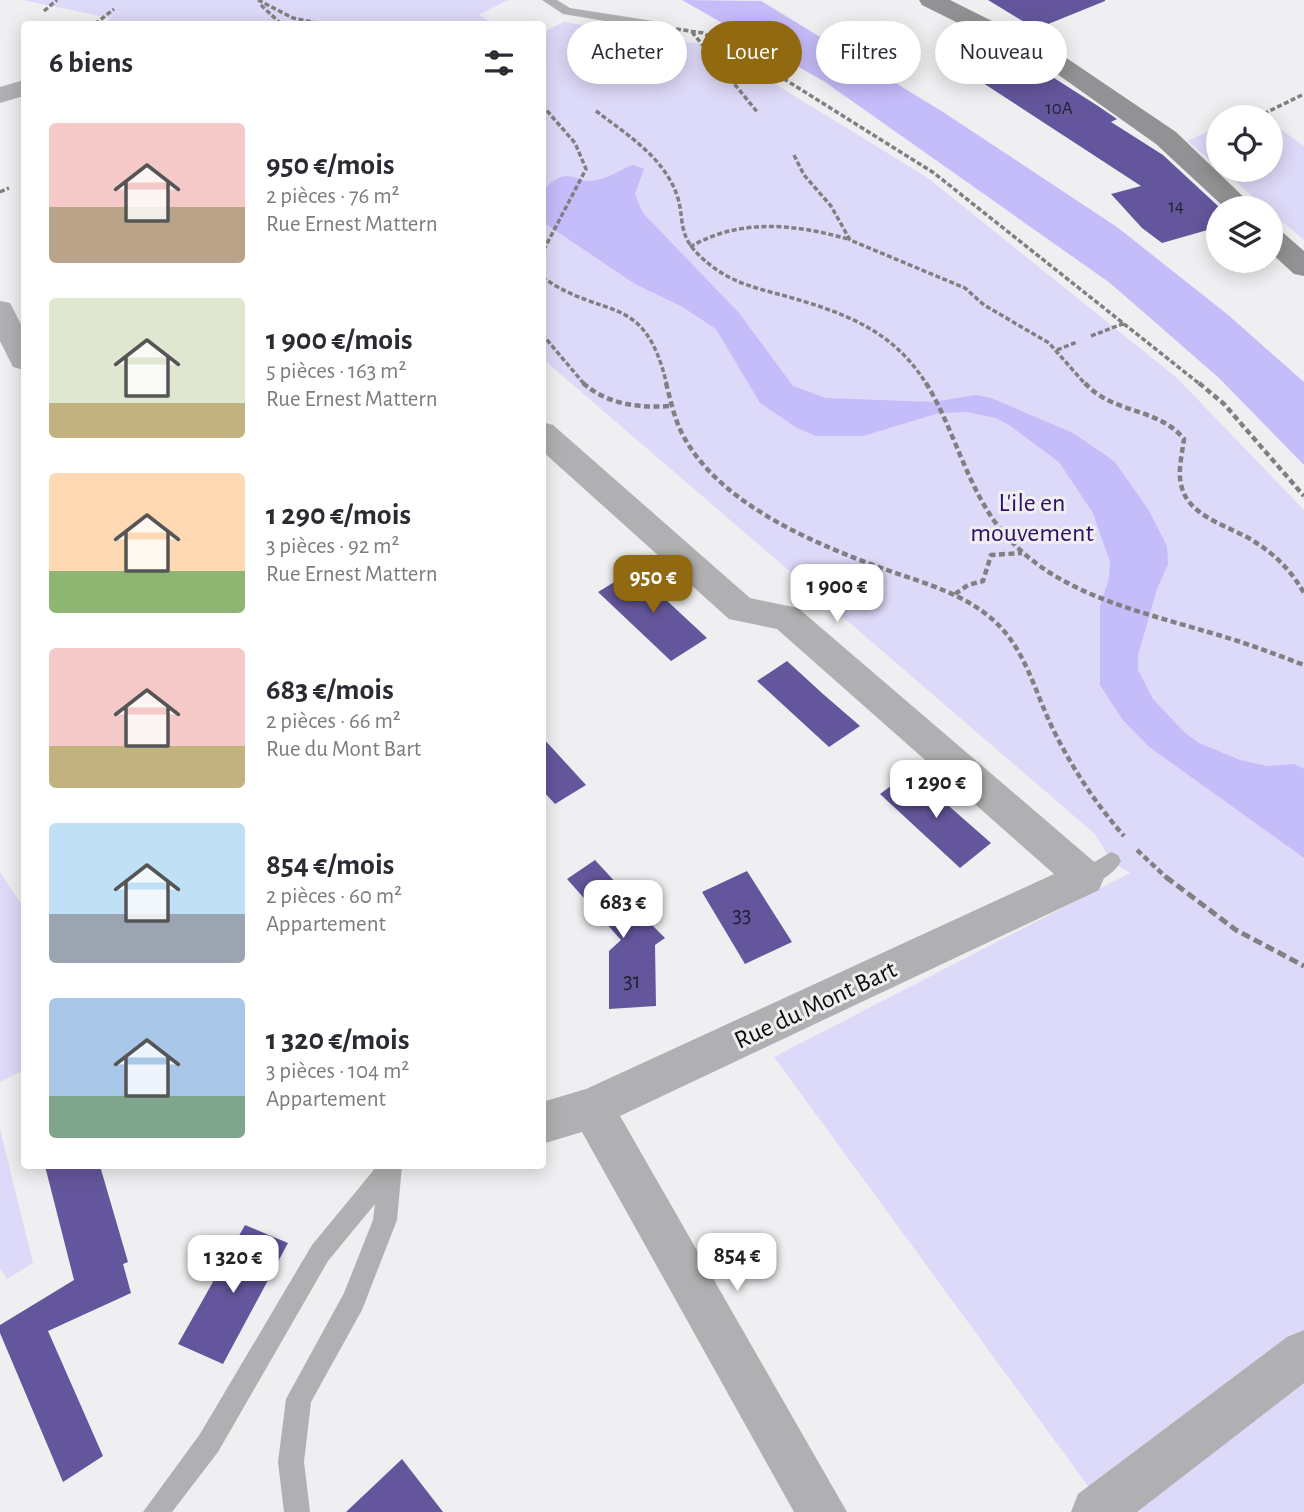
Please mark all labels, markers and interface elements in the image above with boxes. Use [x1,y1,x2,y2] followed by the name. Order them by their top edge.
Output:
[567,21,687,84] chip: Acheter
[701,21,802,84] chip: Louer
[816,21,921,84] chip: Filtres
[935,21,1067,84] chip: Nouveau
[480,44,518,82] icon: filters
[49,48,133,78] text: 6 biens
[1045,99,1073,118] house number: 10A
[1206,105,1283,273] map controls
[1206,105,1283,182] button: locate
[266,150,395,180] text: 950 €/mois
[105,151,189,235] icon: home
[266,185,400,208] text: 2 pièces · 76 m²
[1206,196,1283,273] button: layers
[1168,197,1184,216] house number: 14
[266,213,438,236] text: Rue Ernest Mattern
[266,325,413,355] text: 1 900 €/mois
[105,326,189,410] icon: home
[266,360,407,383] text: 5 pièces · 163 m²
[266,388,438,411] text: Rue Ernest Mattern
[970,490,1094,546] park label: L'ile en mouvement
[266,500,411,530] text: 1 290 €/mois
[105,501,189,585] icon: home
[266,535,399,558] text: 3 pièces · 92 m²
[604,556,702,615] pin: 950 €
[266,563,438,586] text: Rue Ernest Mattern
[772,564,902,624] pin: 1 900 €
[629,566,677,589] text: 950 €
[806,575,868,598] text: 1 900 €
[266,675,394,705] text: 683 €/mois
[105,676,189,760] icon: home
[266,710,401,733] text: 2 pièces · 66 m²
[266,738,421,761] text: Rue du Mont Bart
[871,760,1001,820] pin: 1 290 €
[906,771,966,794] text: 1 290 €
[266,850,394,880] text: 854 €/mois
[105,851,189,935] icon: home
[574,880,672,940] pin: 683 €
[266,885,402,908] text: 2 pièces · 60 m²
[600,891,646,914] text: 683 €
[733,904,751,927] house number: 33
[266,913,386,936] text: Appartement
[730,956,900,1054] street label: Rue du Mont Bart
[623,970,641,993] house number: 31
[266,1025,409,1055] text: 1 320 €/mois
[105,1026,189,1110] icon: home
[266,1060,409,1083] text: 3 pièces · 104 m²
[266,1088,386,1111] text: Appartement
[688,1234,786,1293] pin: 854 €
[168,1236,298,1295] pin: 1 320 €
[713,1244,761,1267] text: 854 €
[204,1246,262,1269] text: 1 320 €

